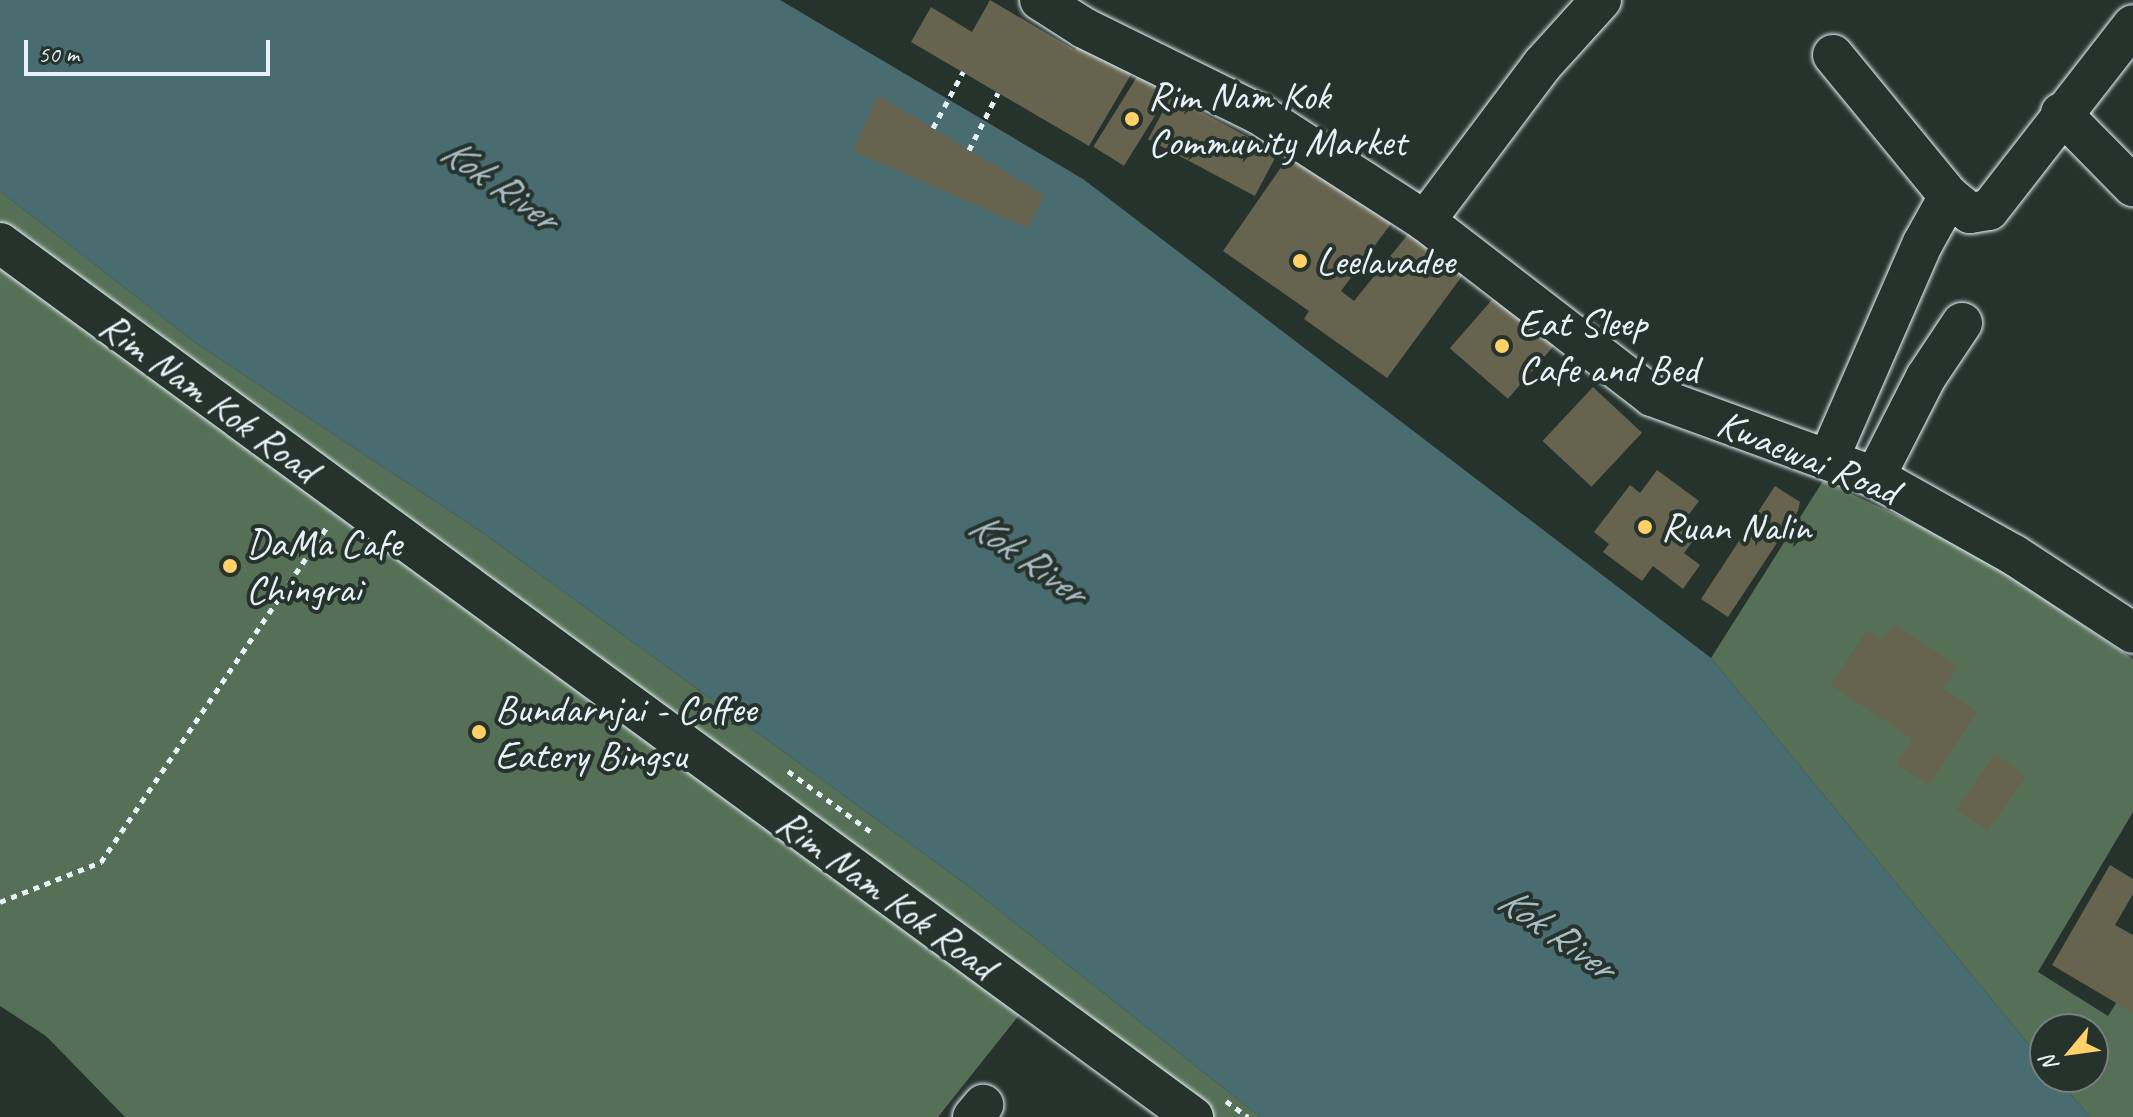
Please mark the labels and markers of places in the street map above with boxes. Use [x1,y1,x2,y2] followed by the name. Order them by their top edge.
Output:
[1148,72,1406,166] place label: Rim Nam Kok Community Market
[1123,110,1141,128] marker: Rim Nam Kok Community Market
[1316,237,1455,285] place label: Leelavadee
[1291,252,1309,270] marker: Leelavadee
[1518,299,1699,393] place label: Eat Sleep Cafe and Bed
[1493,337,1511,355] marker: Eat Sleep Cafe and Bed
[1661,503,1813,551] place label: Ruan Nalin
[1636,518,1654,536] marker: Ruan Nalin
[246,519,402,613] place label: DaMa Cafe Chingrai
[221,557,239,575] marker: DaMa Cafe Chingrai
[495,685,756,779] place label: Bundarnjai - Coffee Eatery Bingsu
[470,723,488,741] marker: Bundarnjai - Coffee Eatery Bingsu

